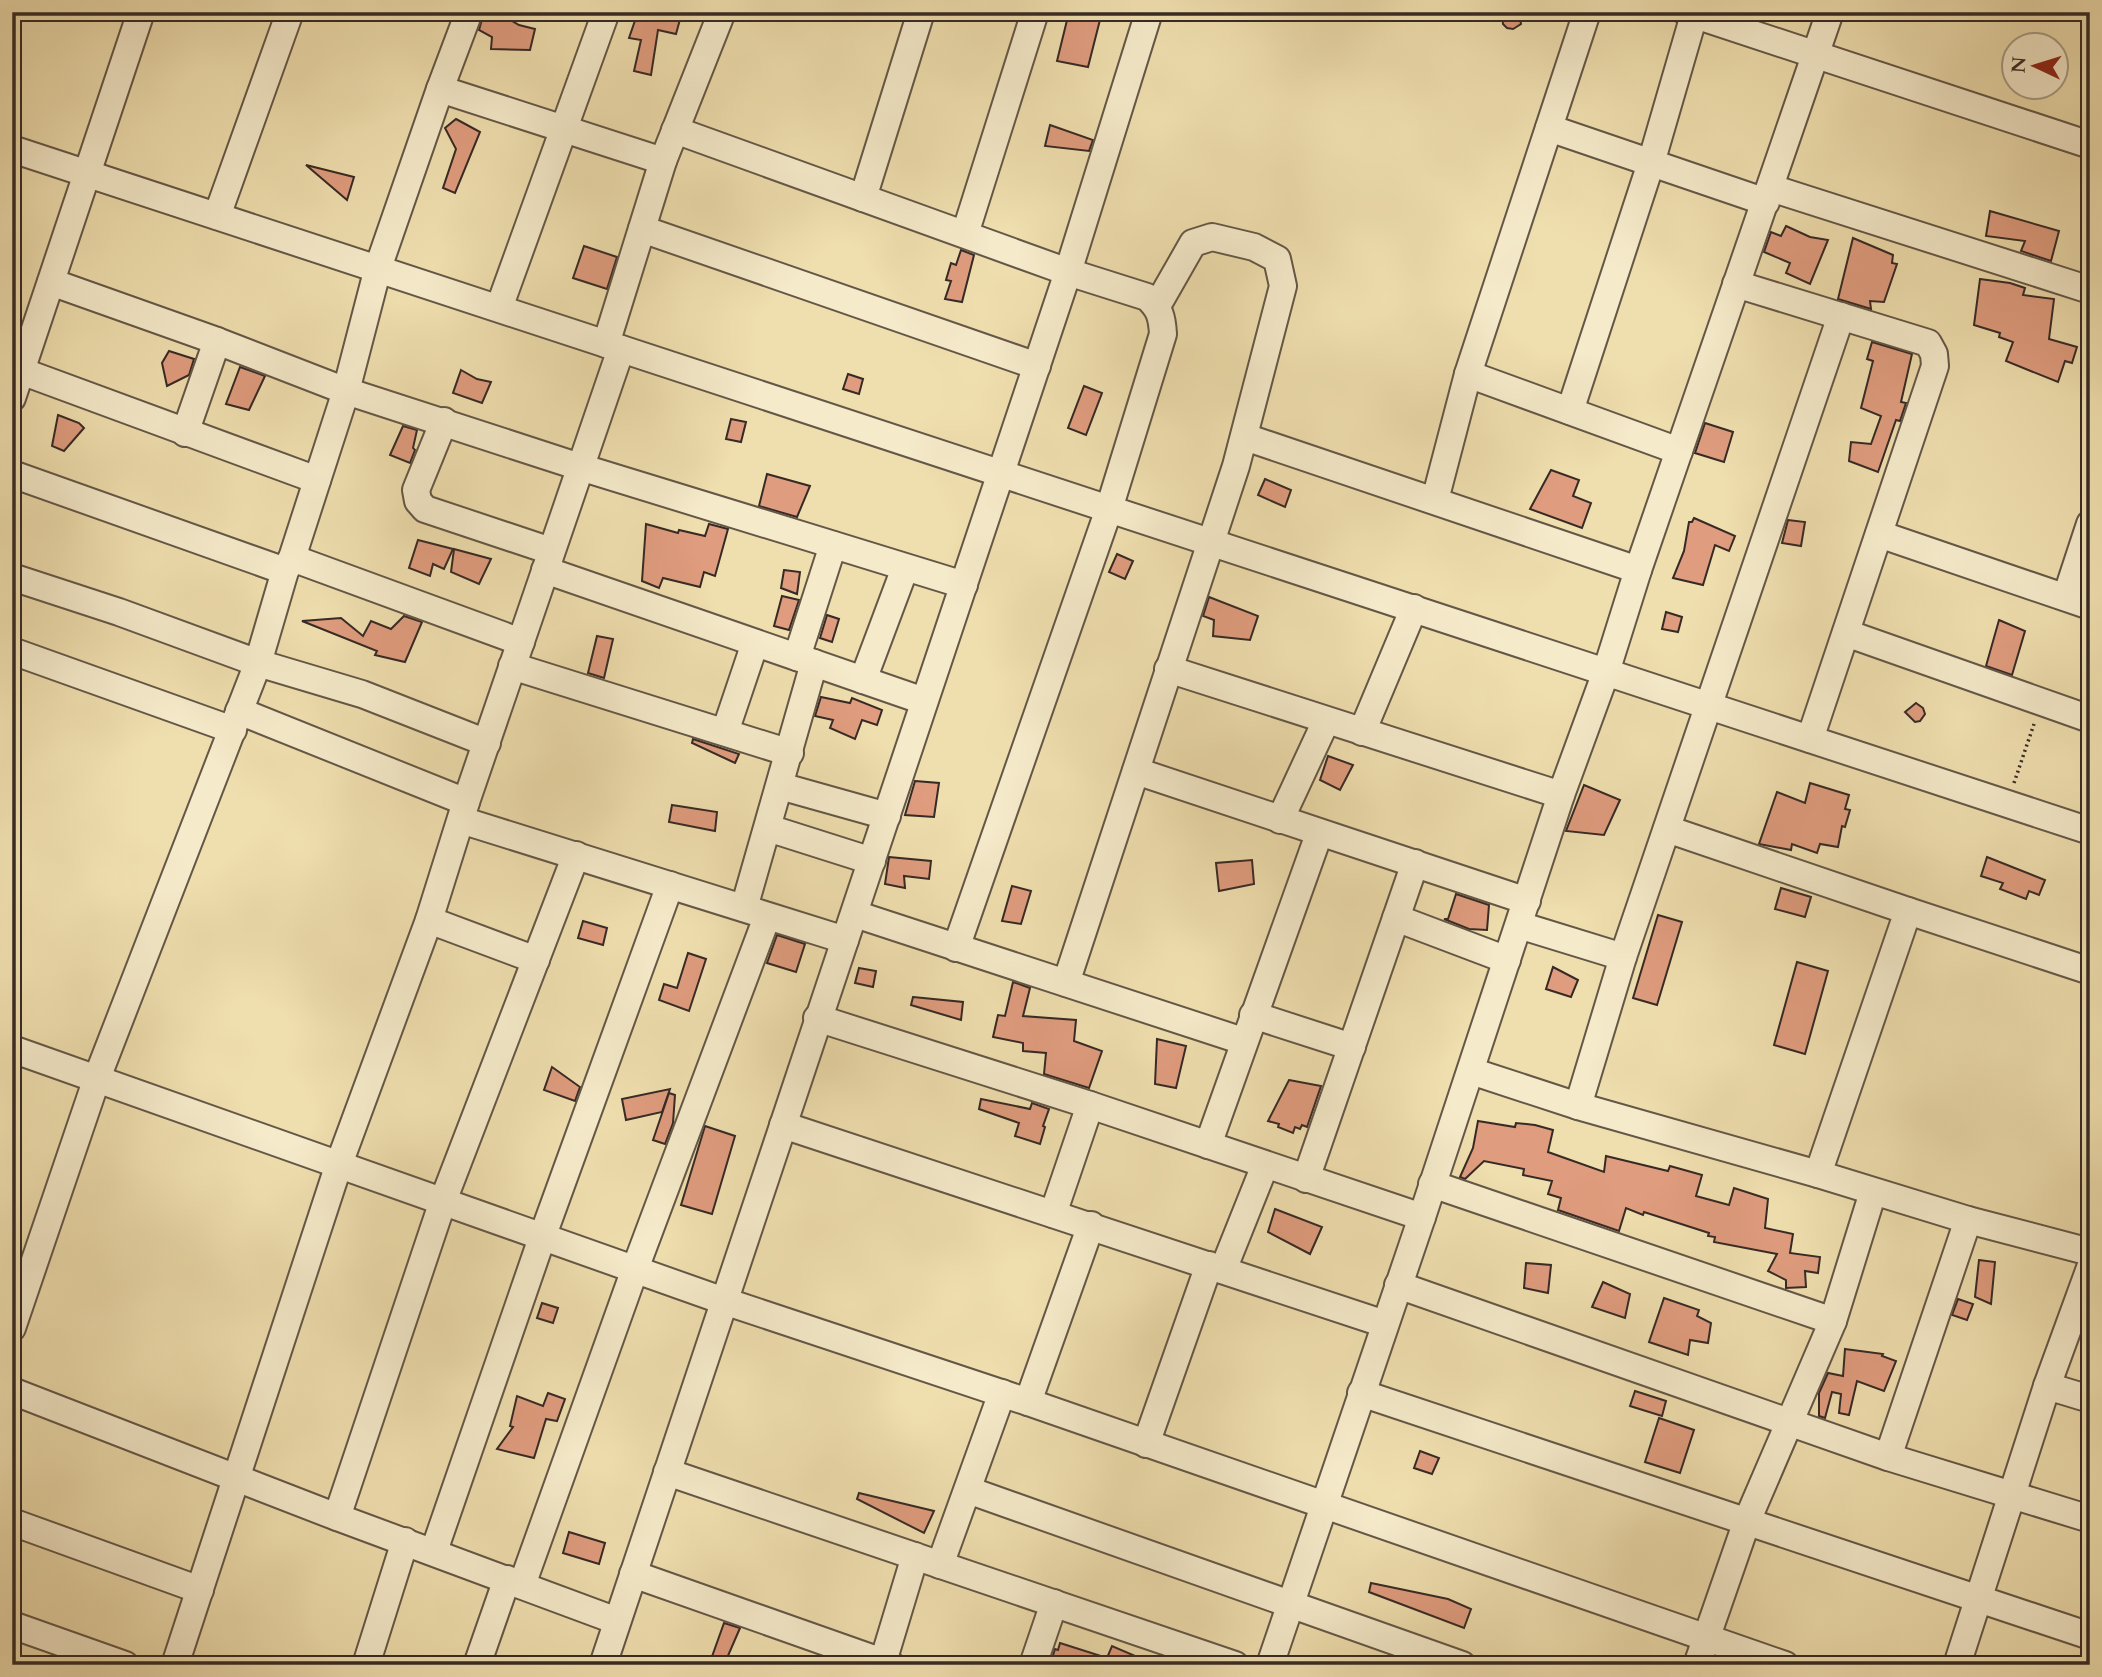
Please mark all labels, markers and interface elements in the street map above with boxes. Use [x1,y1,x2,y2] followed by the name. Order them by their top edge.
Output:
[2000,32,2070,102] north arrow
[2005,55,2033,74] text: N

